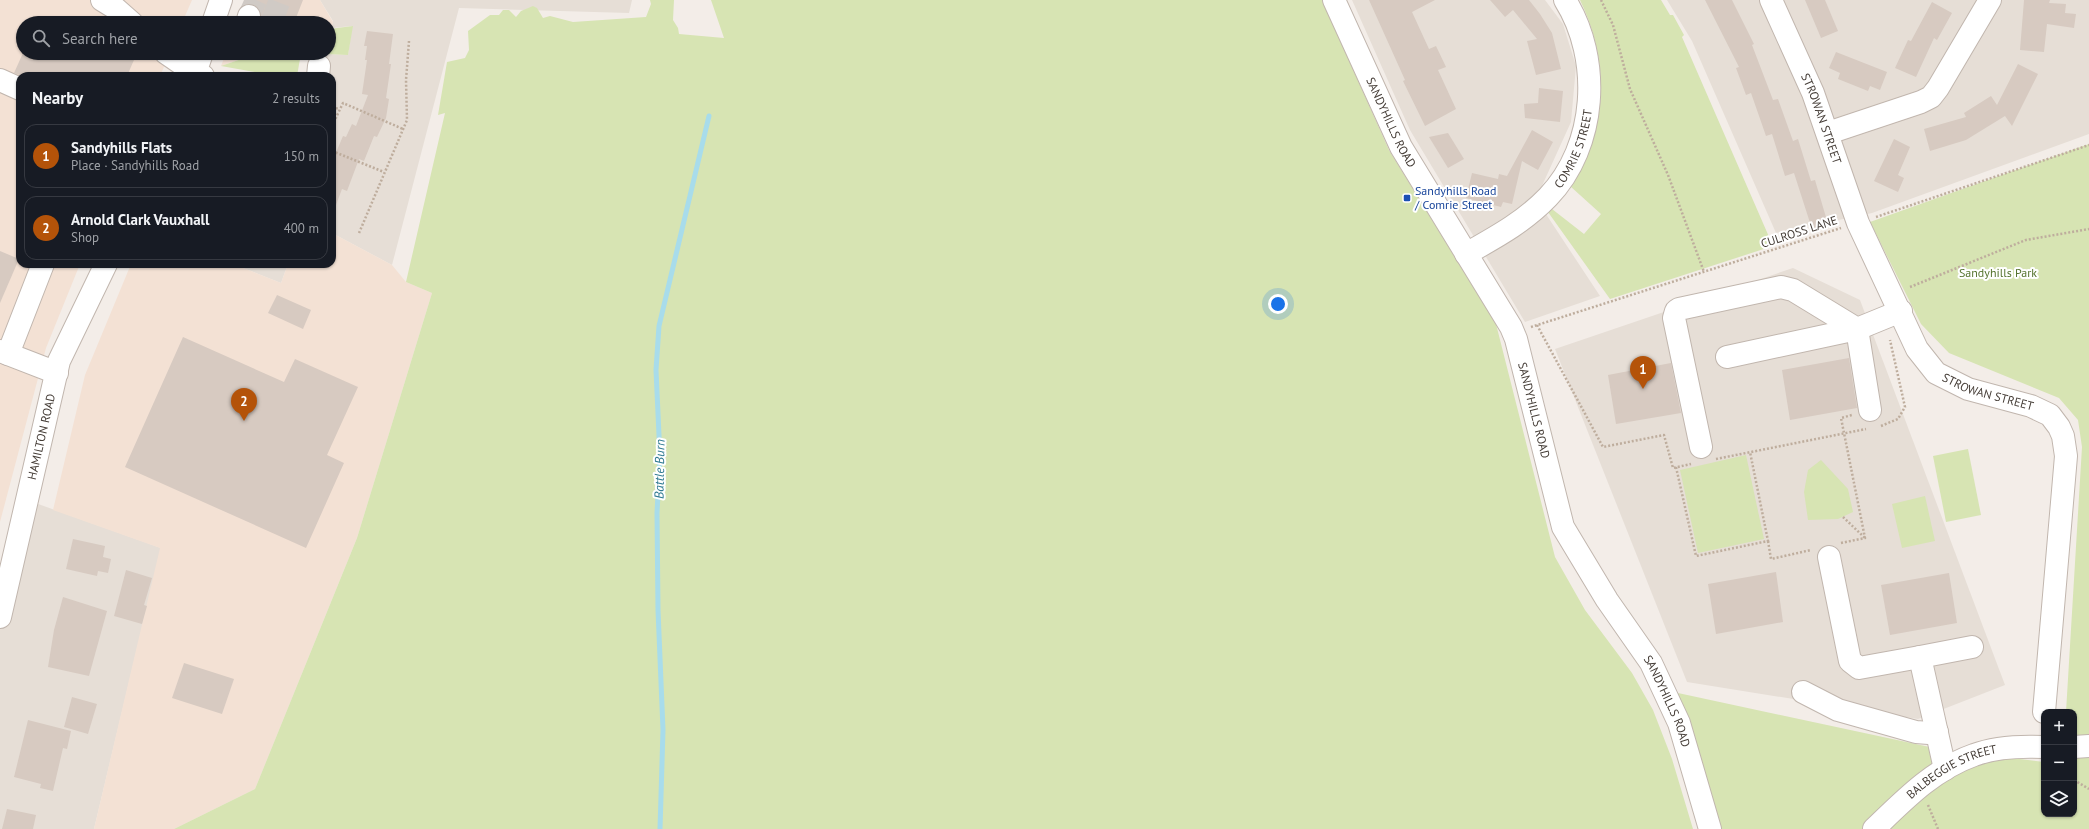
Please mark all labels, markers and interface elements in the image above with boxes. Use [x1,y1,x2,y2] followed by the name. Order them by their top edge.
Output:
[16,16,336,60] search box
[30,27,52,49] icon: search
[62,29,138,48] text: Search here
[1798,71,1845,166] street label: STROWAN STREET
[1363,75,1420,170] street label: SANDYHILLS ROAD
[32,87,83,109] text: Nearby
[272,90,320,107] text: 2 results
[1551,108,1595,191] street label: COMRIE STREET
[71,138,172,157] text: Sandyhills Flats
[42,148,50,165] text: 1
[284,148,319,165] text: 150 m
[71,157,199,174] text: Place · Sandyhills Road
[1414,183,1496,212] place label: Sandyhills Road / Comrie Street
[1402,193,1412,203] marker: Sandyhills Road / Comrie Street
[71,210,209,229] text: Arnold Clark Vauxhall
[1759,212,1839,251] street label: CULROSS LANE
[42,220,50,237] text: 2
[284,220,319,237] text: 400 m
[71,229,99,246] text: Shop
[1959,265,2037,280] park label: Sandyhills Park
[1268,294,1288,314] your location
[1630,356,1656,389] pin: 1
[1515,361,1554,460] street label: SANDYHILLS ROAD
[1940,369,2036,413] street label: STROWAN STREET
[231,388,257,421] pin: 2
[24,392,58,481] street label: HAMILTON ROAD
[650,439,669,499] water label: Battle Burn
[1641,652,1694,749] street label: SANDYHILLS ROAD
[2041,709,2077,817] map controls
[2041,709,2077,745] button: +
[1903,741,1998,802] street label: BALBEGGIE STREET
[2041,745,2077,781] button: −
[2041,781,2077,817] button: layers

